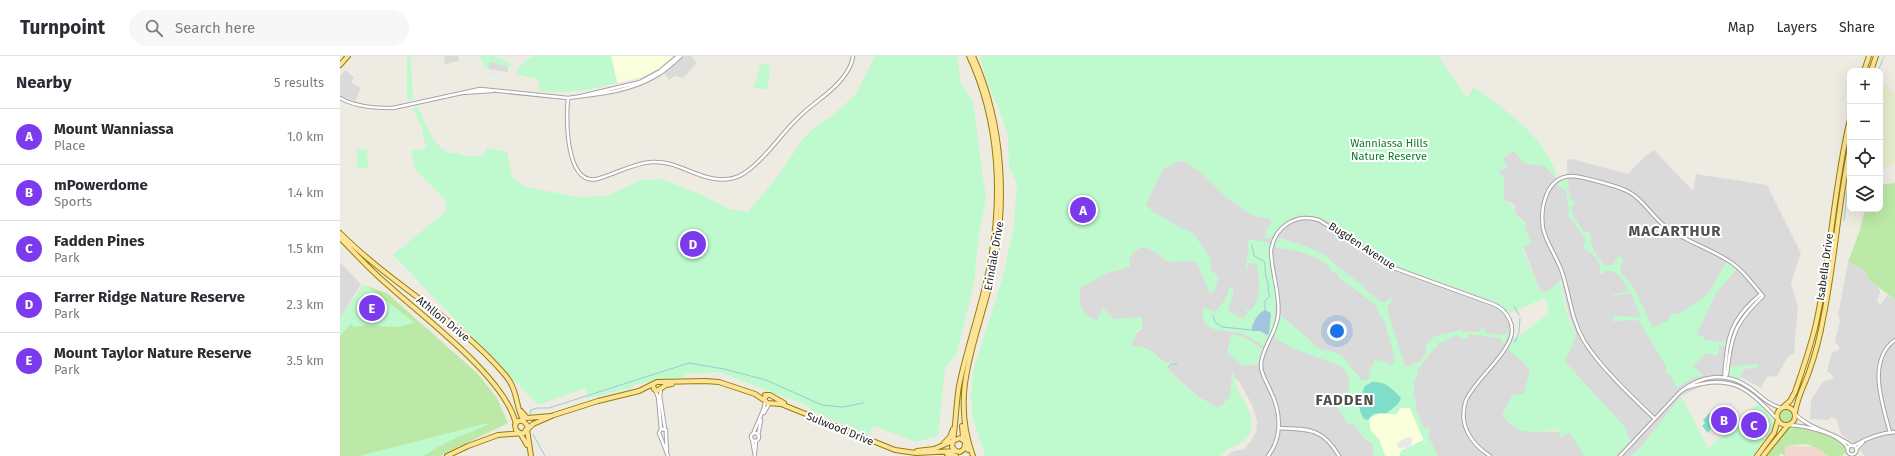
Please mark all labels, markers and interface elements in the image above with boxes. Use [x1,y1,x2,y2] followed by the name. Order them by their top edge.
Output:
[129,10,409,46] search box
[20,16,105,39] text: Turnpoint
[143,17,165,39] icon: search
[175,19,255,37] text: Search here
[1728,19,1754,36] text: Map
[1776,19,1817,36] text: Layers
[1839,19,1875,36] text: Share
[1847,68,1883,212] map controls
[1847,68,1883,104] button: +
[16,72,71,93] text: Nearby
[274,75,324,90] text: 5 results
[1847,104,1883,140] button: −
[54,120,174,138] text: Mount Wanniassa
[25,129,33,144] text: A
[287,129,324,144] text: 1.0 km
[1350,137,1428,163] park label: Wanniassa Hills Nature Reserve
[54,138,85,153] text: Place
[1847,140,1883,176] button: locate
[54,176,148,194] text: mPowerdome
[1847,176,1883,212] button: layers
[25,185,33,200] text: B
[288,185,324,200] text: 1.4 km
[54,194,92,209] text: Sports
[1070,195,1096,225] pin: A
[982,220,1006,292] street label: Erindale Drive
[1326,220,1398,272] street label: Bugden Avenue
[1628,222,1722,240] district label: MACARTHUR
[680,229,706,259] pin: D
[54,232,145,250] text: Fadden Pines
[1814,232,1836,302] street label: Isabella Drive
[25,241,33,256] text: C
[287,241,324,256] text: 1.5 km
[54,250,80,265] text: Park
[54,288,245,306] text: Farrer Ridge Nature Reserve
[359,293,385,323] pin: E
[414,294,472,344] street label: Athllon Drive
[25,297,33,312] text: D
[287,297,324,312] text: 2.3 km
[54,306,80,321] text: Park
[1327,321,1347,341] your location
[54,344,252,362] text: Mount Taylor Nature Reserve
[26,353,32,368] text: E
[287,353,324,368] text: 3.5 km
[54,362,80,377] text: Park
[1316,391,1374,409] district label: FADDEN
[1711,405,1737,435] pin: B
[804,410,876,448] street label: Sulwood Drive
[1741,410,1767,440] pin: C

